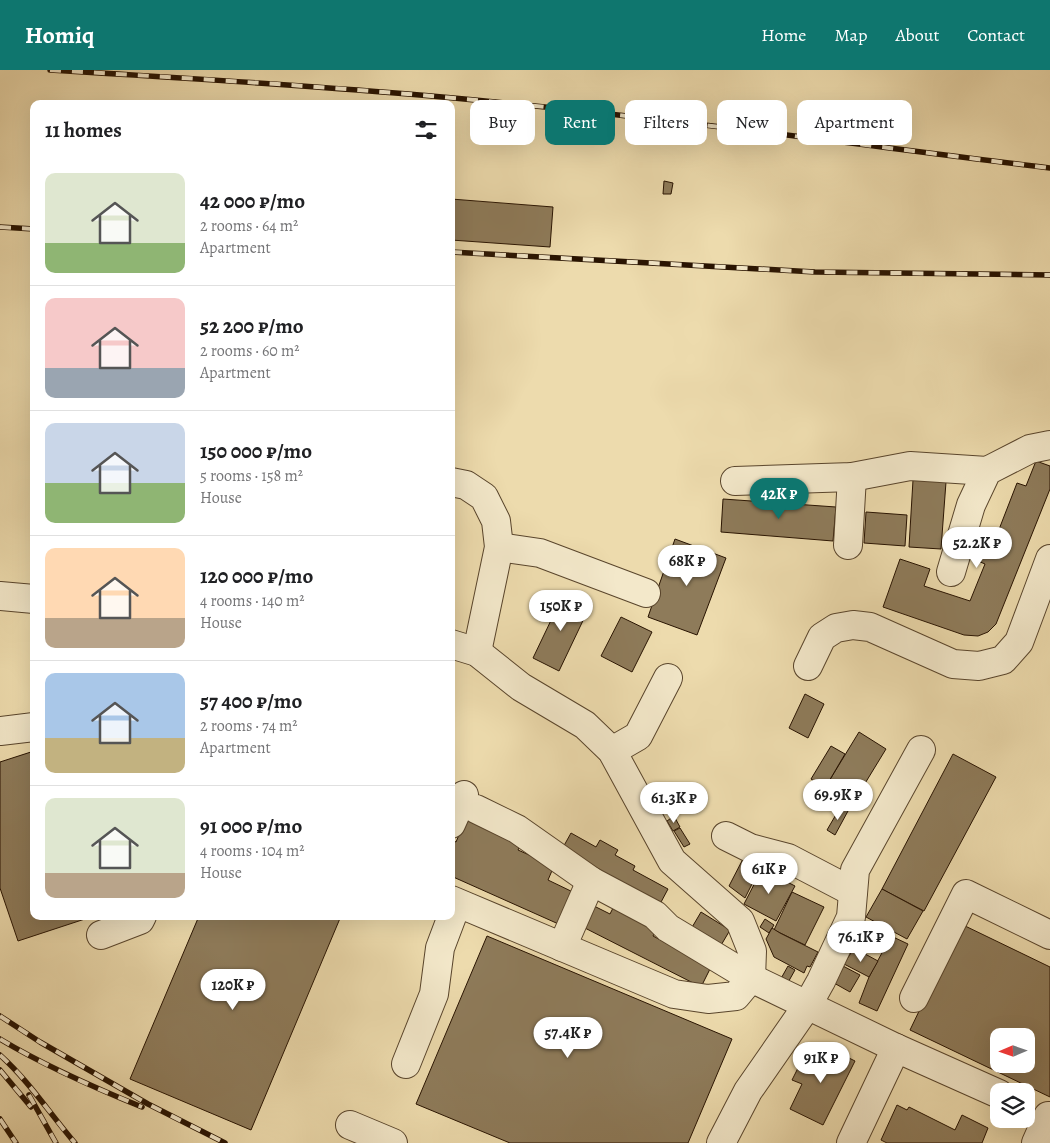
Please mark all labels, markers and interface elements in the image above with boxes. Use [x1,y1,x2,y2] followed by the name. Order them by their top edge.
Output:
[25,19,94,51] text: Homiq
[761,23,806,47] text: Home
[834,23,867,47] text: Map
[895,23,939,47] text: About
[967,23,1025,47] text: Contact
[470,100,535,145] chip: Buy
[545,100,615,145] chip: Rent
[625,100,707,145] chip: Filters
[717,100,787,145] chip: New
[797,100,912,145] chip: Apartment
[45,116,122,144] text: 11 homes
[412,116,440,144] icon: filters
[200,187,305,215] text: 42 000 ₽/mo
[85,193,145,253] icon: home
[200,215,298,237] text: 2 rooms · 64 m²
[200,237,271,259] text: Apartment
[200,312,304,340] text: 52 200 ₽/mo
[85,318,145,378] icon: home
[200,340,300,362] text: 2 rooms · 60 m²
[200,362,271,384] text: Apartment
[200,437,312,465] text: 150 000 ₽/mo
[85,443,145,503] icon: home
[200,465,303,487] text: 5 rooms · 158 m²
[744,478,814,520] pin: 42K ₽
[761,483,797,505] text: 42K ₽
[200,487,242,509] text: House
[931,526,1023,569] pin: 52.2K ₽
[953,532,1001,554] text: 52.2K ₽
[652,544,722,587] pin: 68K ₽
[669,550,705,572] text: 68K ₽
[200,562,313,590] text: 120 000 ₽/mo
[85,568,145,628] icon: home
[200,590,305,612] text: 4 rooms · 140 m²
[520,590,602,632] pin: 150K ₽
[540,595,582,617] text: 150K ₽
[200,612,242,634] text: House
[200,687,302,715] text: 57 400 ₽/mo
[85,693,145,753] icon: home
[200,715,298,737] text: 2 rooms · 74 m²
[200,737,271,759] text: Apartment
[792,778,884,821] pin: 69.9K ₽
[628,782,720,824] pin: 61.3K ₽
[814,784,862,806] text: 69.9K ₽
[651,787,697,809] text: 61.3K ₽
[200,812,302,840] text: 91 000 ₽/mo
[85,818,145,878] icon: home
[200,840,305,862] text: 4 rooms · 104 m²
[734,852,804,895] pin: 61K ₽
[752,858,786,880] text: 61K ₽
[200,862,242,884] text: House
[815,920,907,963] pin: 76.1K ₽
[838,926,884,948] text: 76.1K ₽
[192,968,274,1011] pin: 120K ₽
[212,974,254,996] text: 120K ₽
[522,1016,614,1059] pin: 57.4K ₽
[544,1022,592,1044] text: 57.4K ₽
[990,1028,1035,1072] north arrow
[990,1028,1035,1128] map controls
[786,1042,856,1084] pin: 91K ₽
[804,1047,838,1069] text: 91K ₽
[990,1083,1035,1128] button: layers

